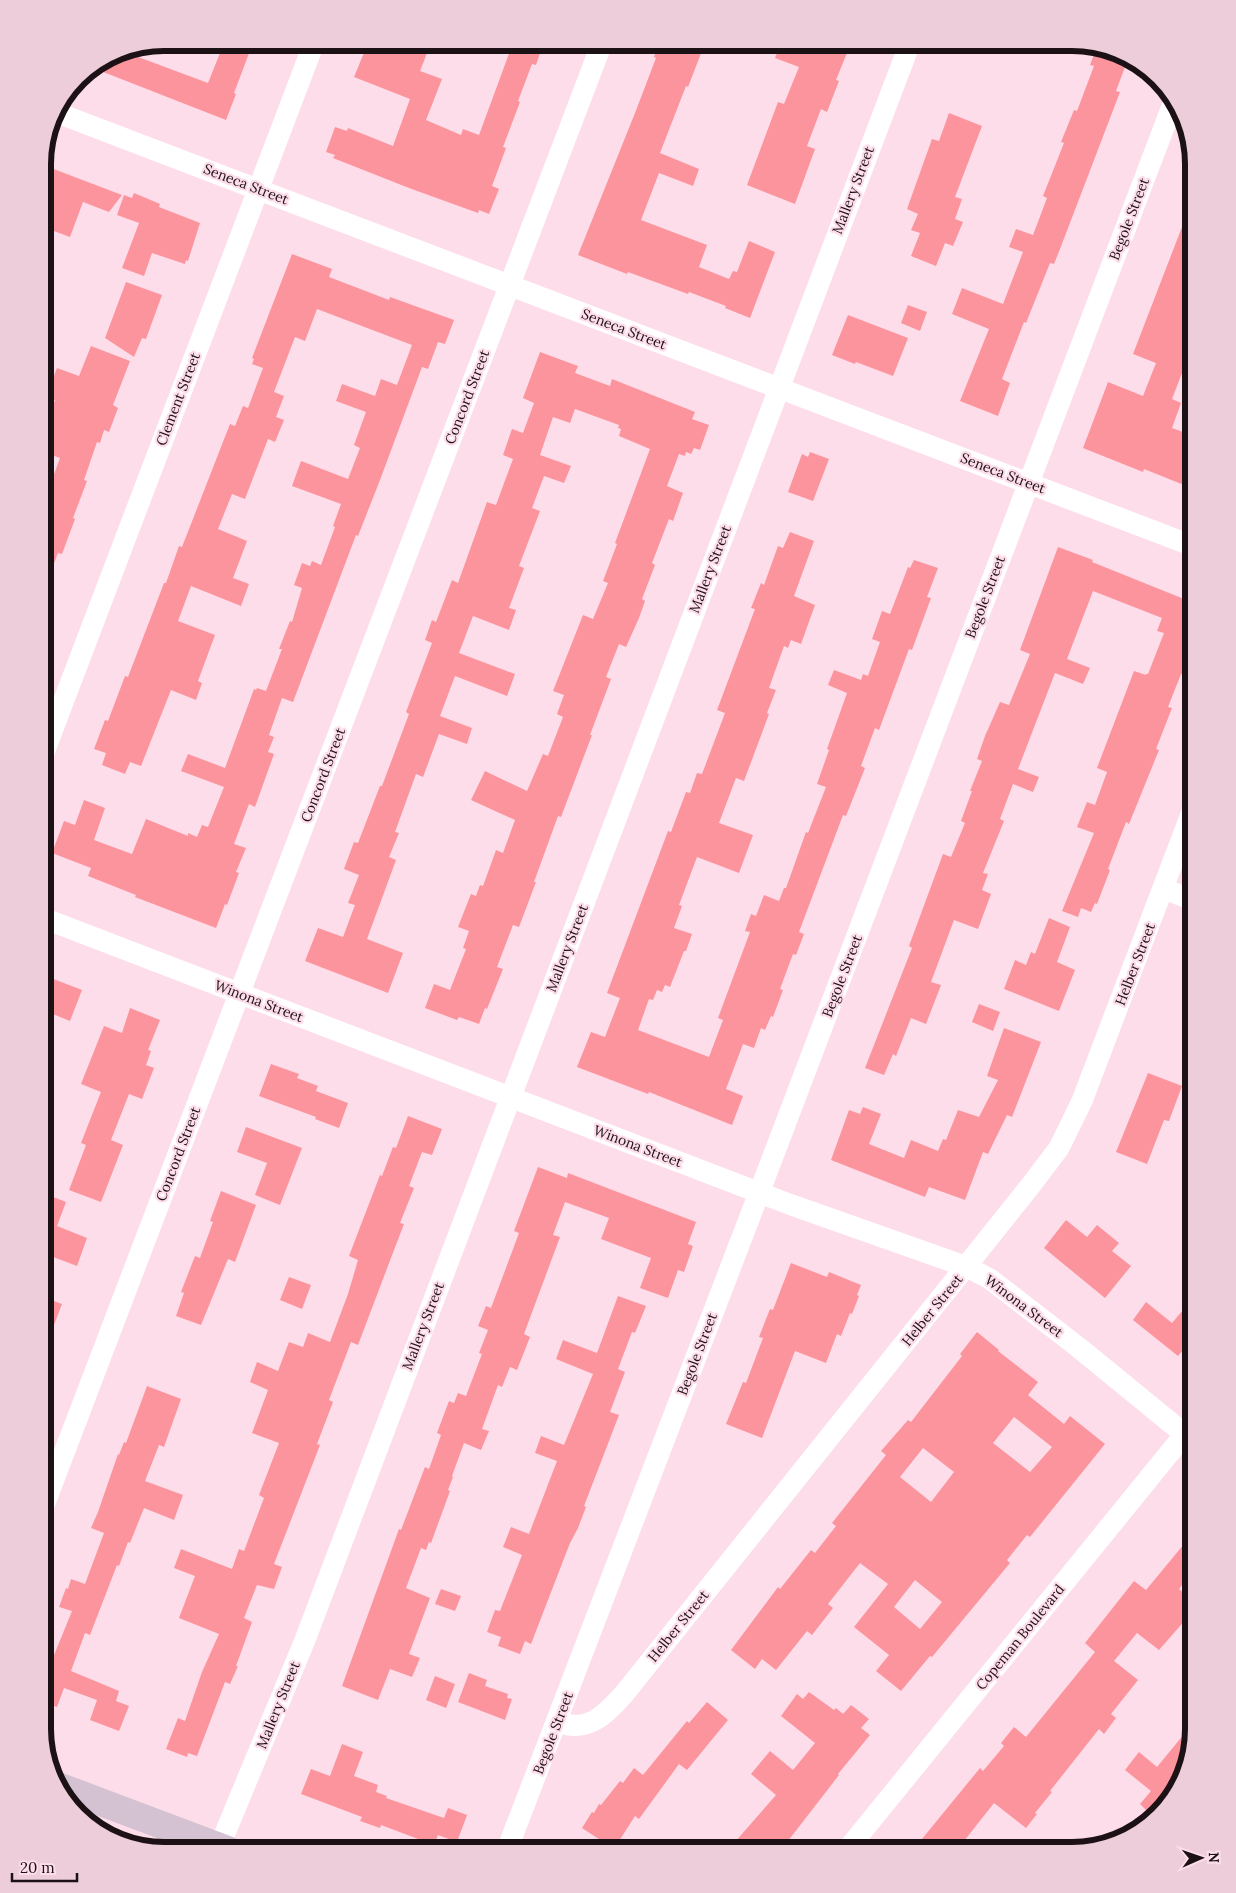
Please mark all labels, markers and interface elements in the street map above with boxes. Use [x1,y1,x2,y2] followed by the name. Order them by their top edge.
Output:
[828,143,878,236] street label: Mallery Street
[201,160,292,209] street label: Seneca Street
[1105,175,1153,263] street label: Begole Street
[579,305,670,354] street label: Seneca Street
[441,347,493,447] street label: Concord Street
[152,349,204,448] street label: Clement Street
[958,449,1049,498] street label: Seneca Street
[685,522,735,615] street label: Mallery Street
[961,553,1009,641] street label: Begole Street
[297,725,349,825] street label: Concord Street
[542,901,592,994] street label: Mallery Street
[1111,920,1159,1008] street label: Helber Street
[818,932,866,1020] street label: Begole Street
[212,976,306,1026] street label: Winona Street
[152,1104,204,1204] street label: Concord Street
[591,1121,685,1171] street label: Winona Street
[898,1270,967,1350] street label: Helber Street
[981,1271,1067,1342] street label: Winona Street
[398,1279,448,1372] street label: Mallery Street
[673,1310,721,1398] street label: Begole Street
[972,1580,1068,1694] street label: Copeman Boulevard
[644,1586,713,1666] street label: Helber Street
[252,1658,304,1751] street label: Mallery Street
[529,1689,577,1777] street label: Begole Street
[1176,1833,1226,1883] north arrow
[12,1850,78,1882] scale bar
[1205,1852,1223,1863] text: N
[20,1858,55,1877] text: 20 m

